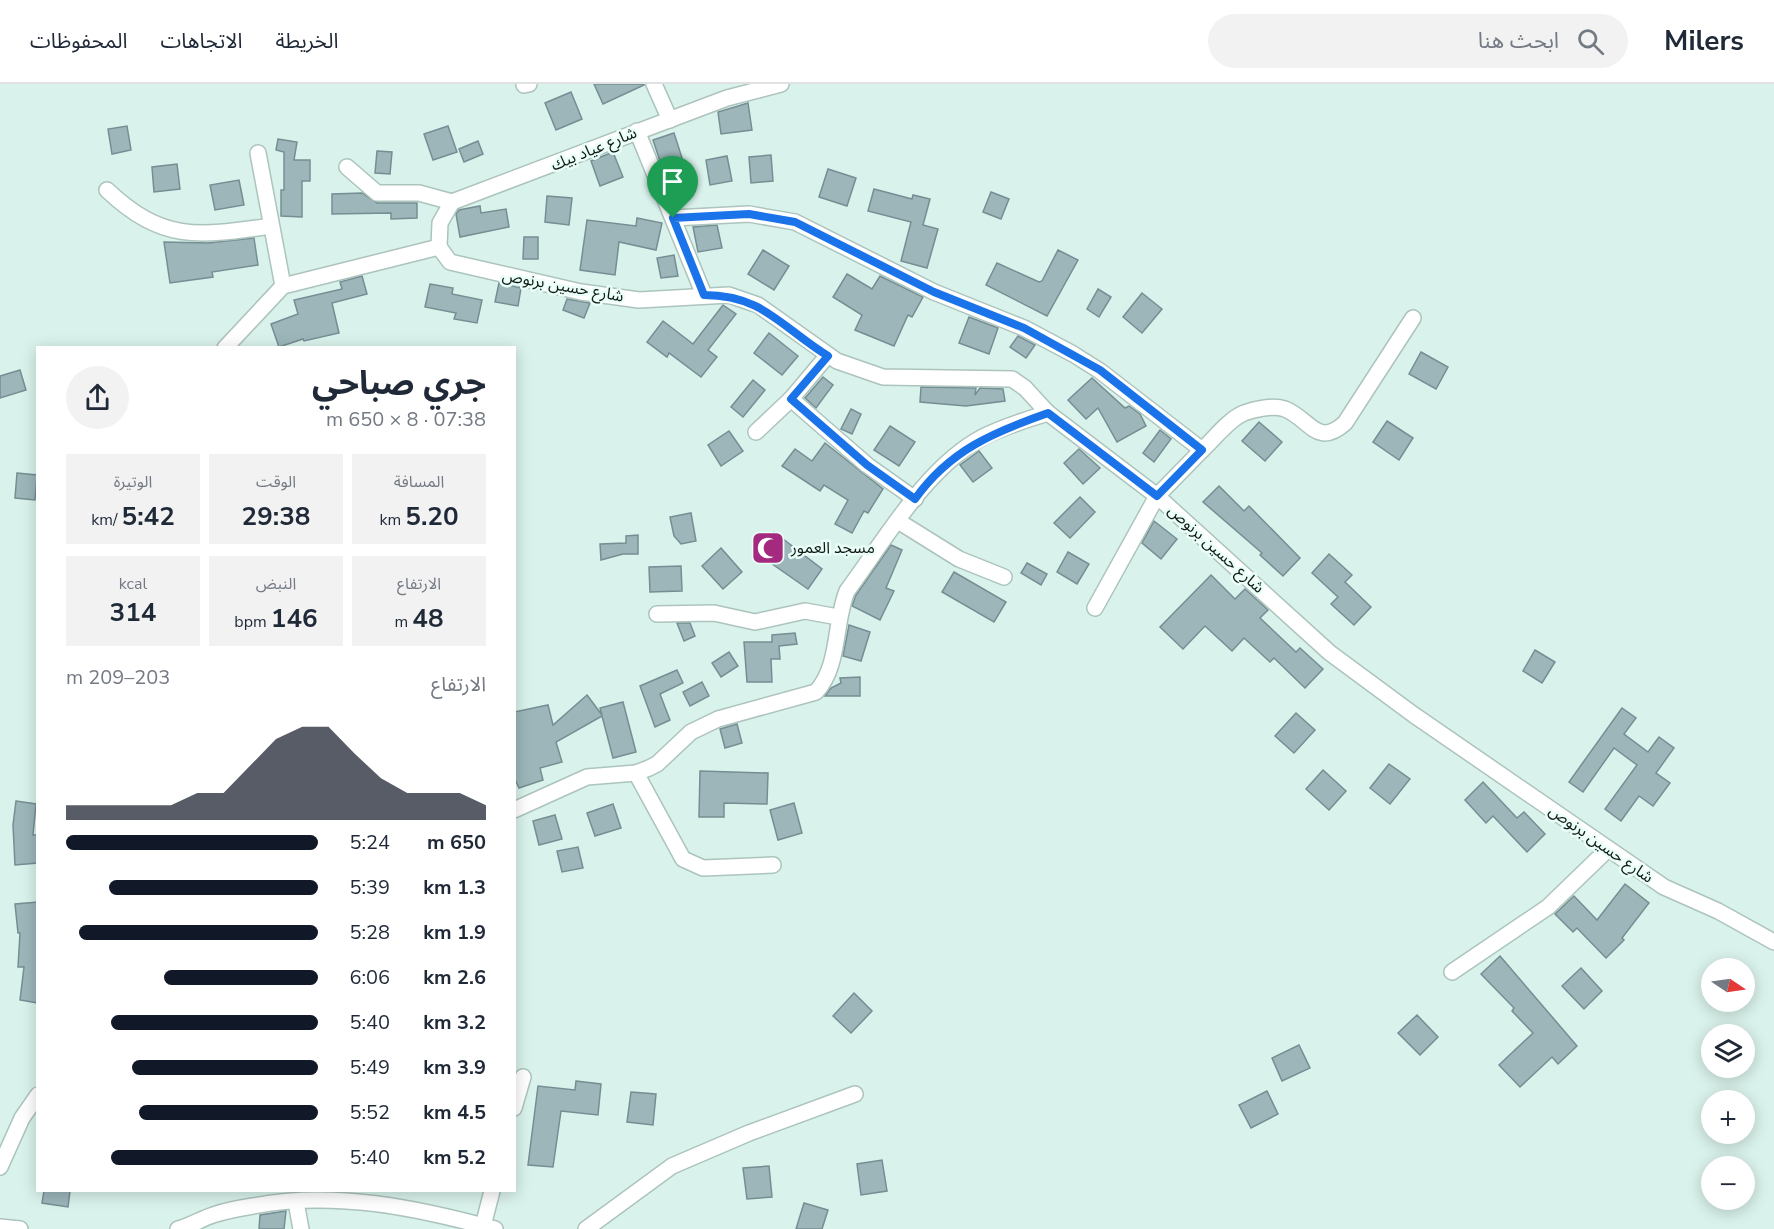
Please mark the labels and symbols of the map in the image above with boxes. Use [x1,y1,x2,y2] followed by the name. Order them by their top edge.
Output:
[548,122,641,177] street label: شارع عياد بيك
[647,156,698,218] pin
[500,264,625,308] street label: شارع حسين برنوص
[1162,500,1269,599] street label: شارع حسين برنوص
[750,530,786,566] mosque icon: مسجد العمور
[790,537,875,559] place label: مسجد العمور
[1544,800,1658,889] street label: شارع حسين برنوص
[1701,958,1755,1012] north arrow

